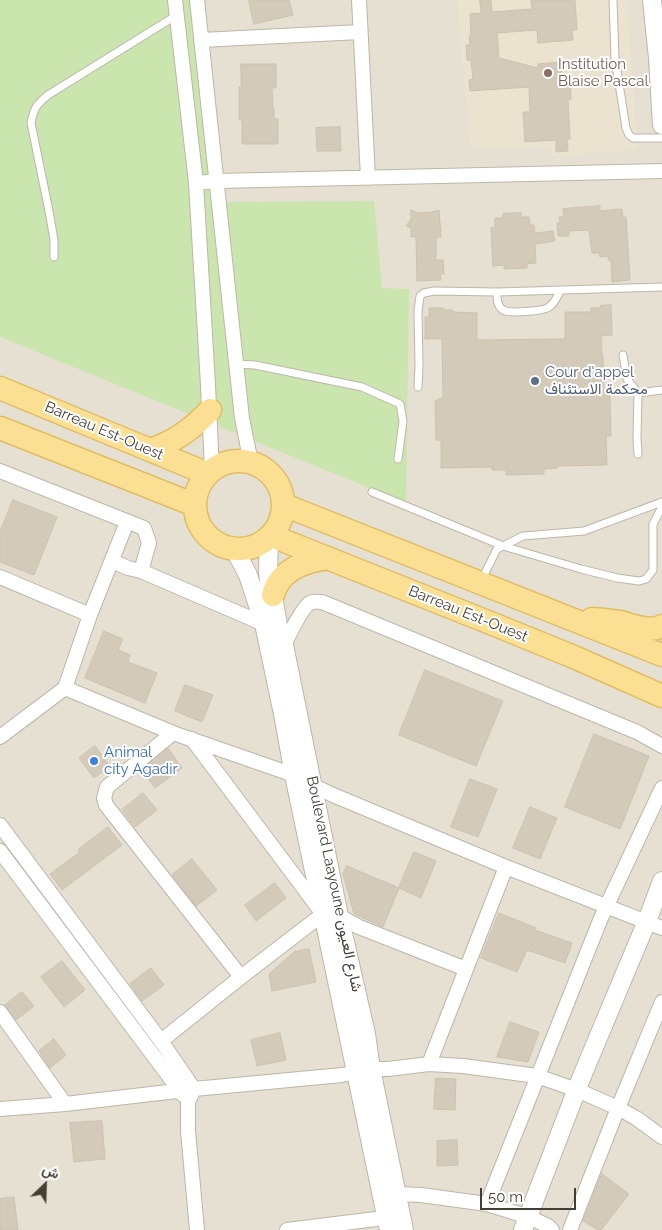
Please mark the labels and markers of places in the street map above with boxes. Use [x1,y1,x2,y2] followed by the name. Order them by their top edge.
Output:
[558,55,649,90] place label: Institution Blaise Pascal
[542,67,554,79] marker: Institution Blaise Pascal
[545,363,648,398] place label: Cour d'appel محكمة الاستئناف
[529,375,541,387] marker: Cour d'appel محكمة الاستئناف
[104,743,178,778] place label: Animal city Agadir
[88,755,100,767] marker: Animal city Agadir

